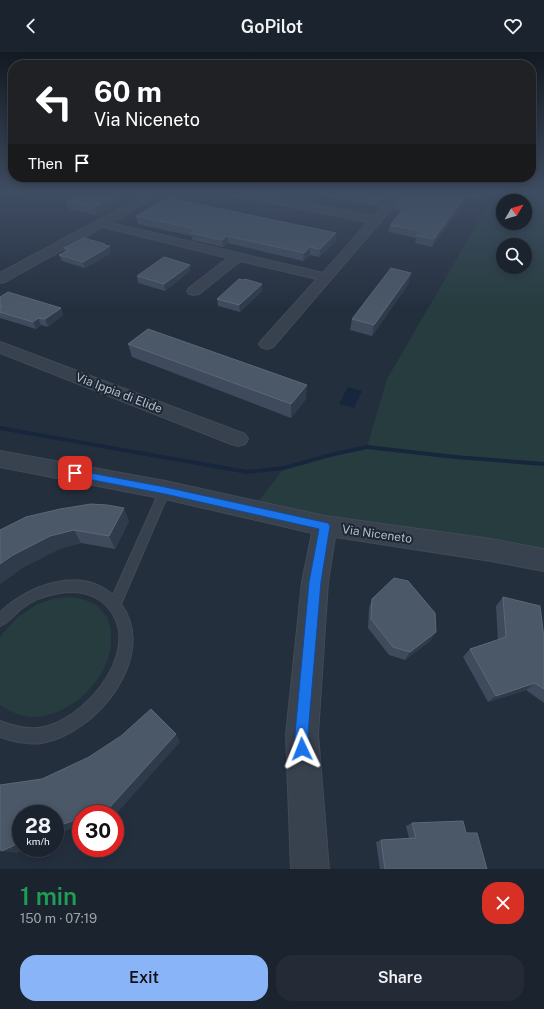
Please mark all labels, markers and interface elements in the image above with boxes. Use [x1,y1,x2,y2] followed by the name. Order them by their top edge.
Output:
[20,15,42,37] icon: back
[502,15,524,37] icon: heart
[241,16,303,37] text: GoPilot
[94,75,162,108] text: 60 m
[28,76,80,128] icon: left
[94,109,200,130] text: Via Niceneto
[71,152,93,174] icon: arrive
[28,155,63,172] text: Then
[496,194,532,230] north arrow
[496,194,532,274] map controls
[496,238,532,274] button: search
[74,370,164,416] street label: Via Ippia di Elide
[58,456,92,490] pin
[64,462,86,484] icon: arrive
[341,522,413,546] street label: Via Niceneto
[281,728,323,770] position arrow
[72,805,124,857] speed limit sign: 30
[25,814,51,838] text: 28
[26,835,50,847] text: km/h
[20,882,77,910] text: 1 min
[482,882,524,924] button: close
[20,911,97,926] text: 150 m · 07:19
[20,955,268,1001] button: Exit
[276,955,524,1001] button: Share

